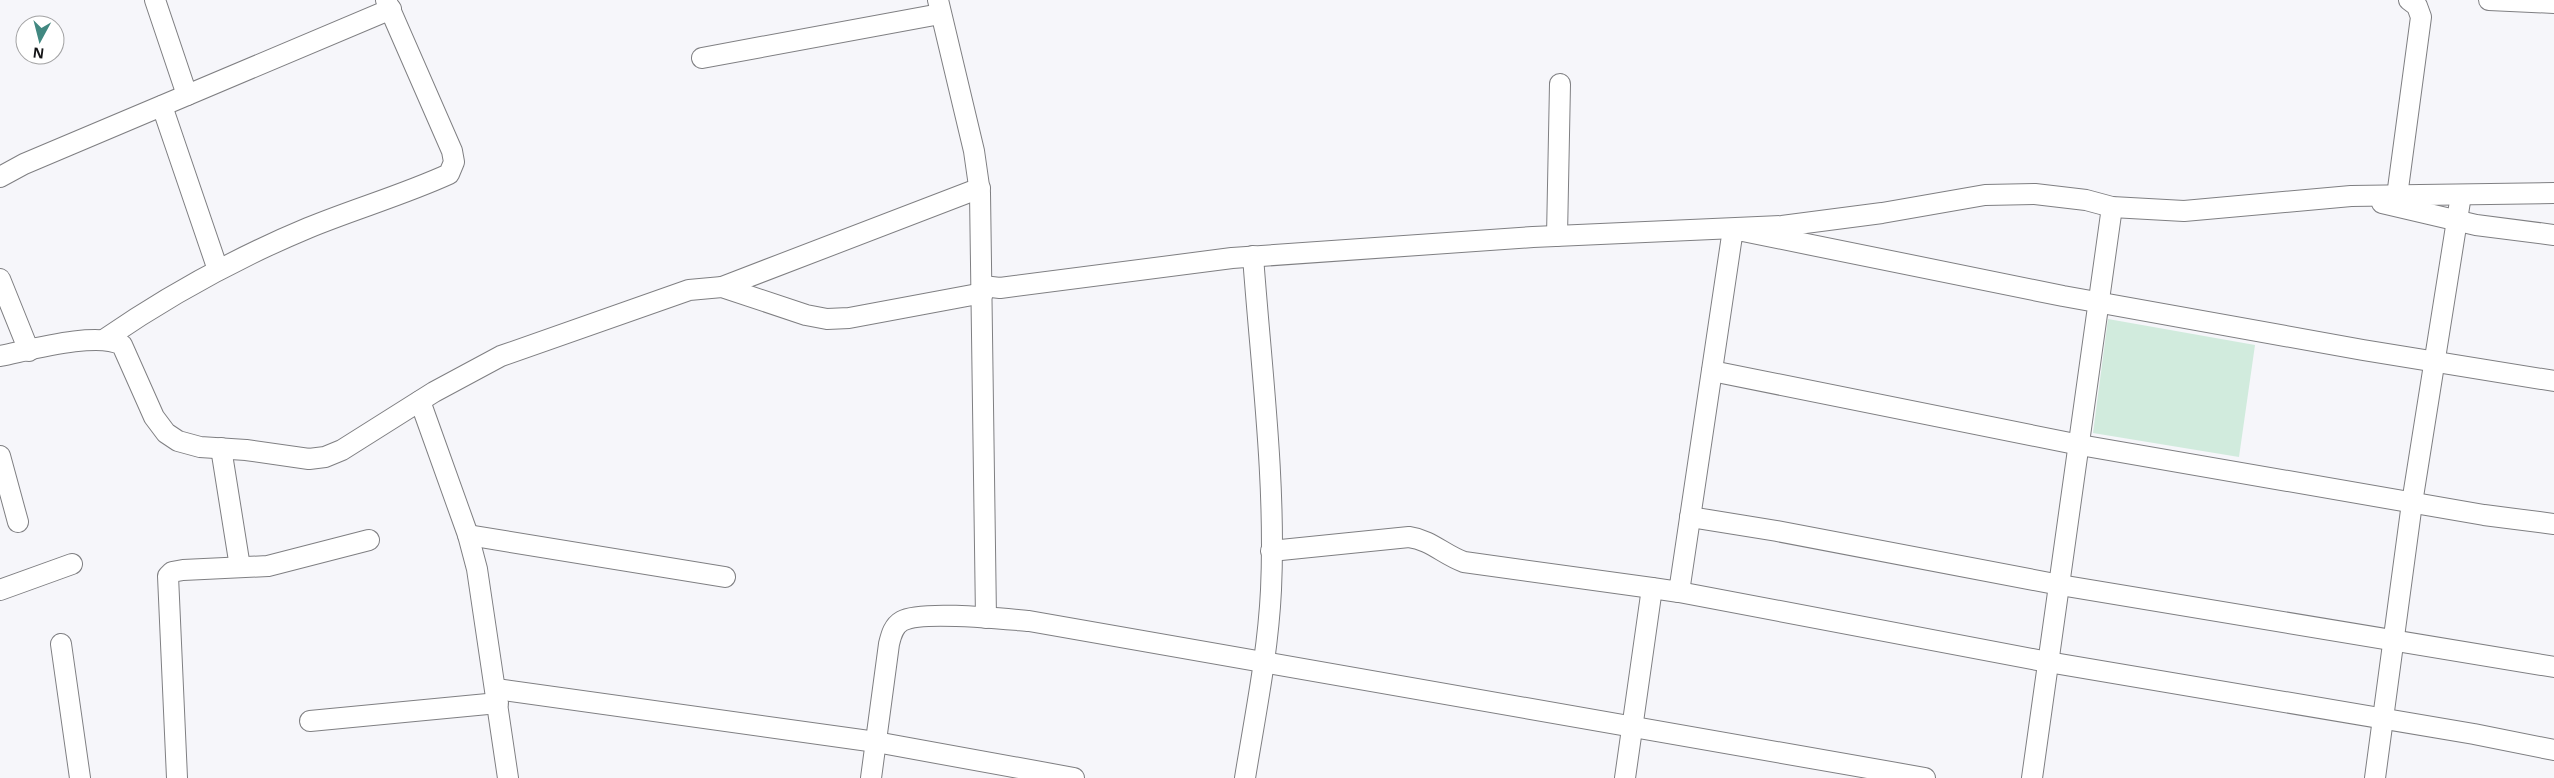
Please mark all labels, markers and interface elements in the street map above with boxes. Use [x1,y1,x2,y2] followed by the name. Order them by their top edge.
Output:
[15,15,65,65] north arrow
[32,43,45,64] text: N

